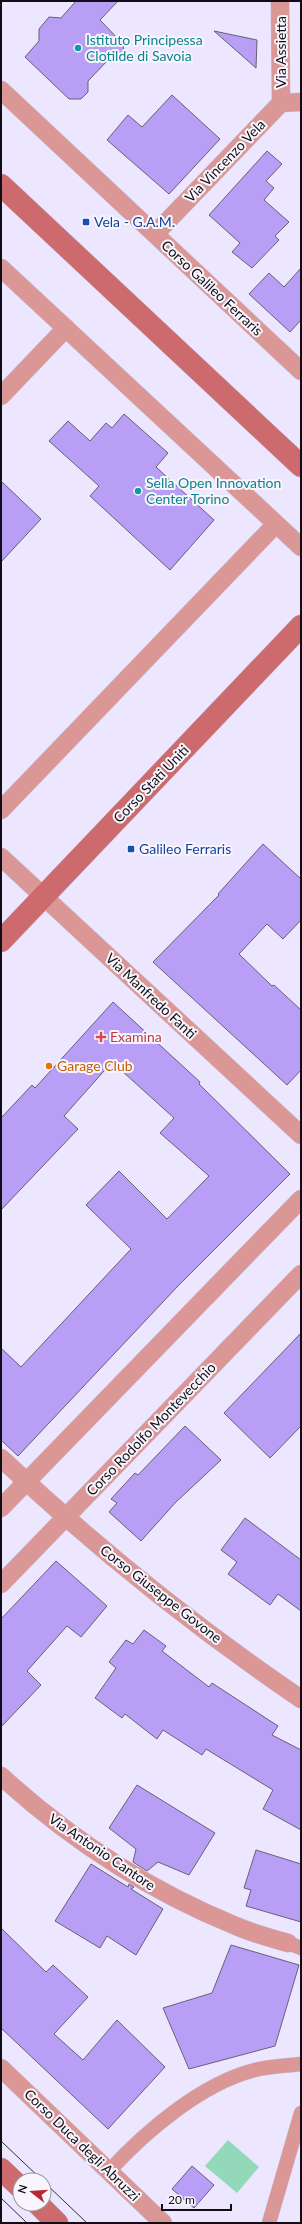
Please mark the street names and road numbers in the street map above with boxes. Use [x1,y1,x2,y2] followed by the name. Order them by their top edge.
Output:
[272,16,289,88] street label: Via Assietta
[181,116,268,206] street label: Via Vincenzo Vela
[158,236,266,339] street label: Corso Galileo Ferraris
[109,741,192,826] street label: Corso Stati Uniti
[103,949,200,1042] street label: Via Manfredo Fanti
[82,1358,219,1499] street label: Corso Rodolfo Montevecchio
[97,1541,225,1646] street label: Corso Giuseppe Govone
[46,1810,159,1894] street label: Via Antonio Cantore
[21,2085,144,2204] street label: Corso Duca degli Abruzzi

